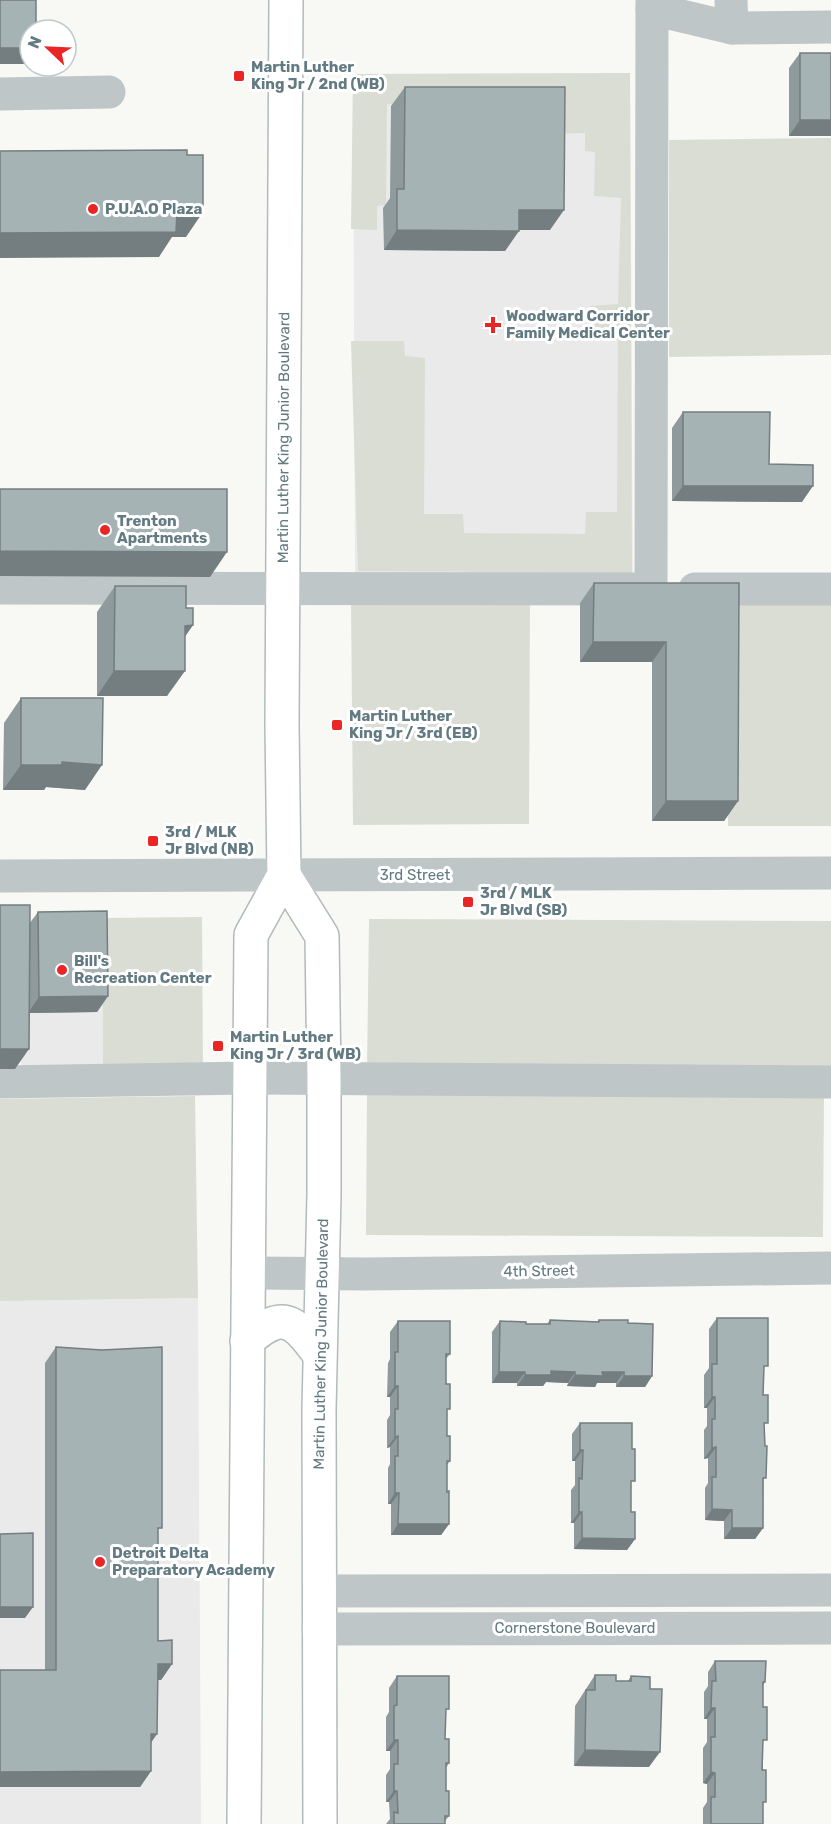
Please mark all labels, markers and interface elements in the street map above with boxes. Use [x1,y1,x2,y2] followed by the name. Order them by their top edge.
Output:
[18,18,78,78] north arrow
[24,33,46,51] text: N
[251,58,385,93] place label: Martin Luther King Jr / 2nd (WB)
[232,69,246,83] marker: Martin Luther King Jr / 2nd (WB)
[105,200,203,218] place label: P.U.A.O Plaza
[86,202,100,216] marker: P.U.A.O Plaza
[506,307,670,342] place label: Woodward Corridor Family Medical Center
[274,312,293,563] street label: Martin Luther King Junior Boulevard
[484,316,502,334] marker: Woodward Corridor Family Medical Center
[117,512,207,547] place label: Trenton Apartments
[98,523,112,537] marker: Trenton Apartments
[349,707,478,742] place label: Martin Luther King Jr / 3rd (EB)
[330,718,344,732] marker: Martin Luther King Jr / 3rd (EB)
[165,823,254,858] place label: 3rd / MLK Jr Blvd (NB)
[146,834,160,848] marker: 3rd / MLK Jr Blvd (NB)
[380,866,450,884] street label: 3rd Street
[480,884,568,919] place label: 3rd / MLK Jr Blvd (SB)
[461,895,475,909] marker: 3rd / MLK Jr Blvd (SB)
[74,952,212,987] place label: Bill's Recreation Center
[55,963,69,977] marker: Bill's Recreation Center
[230,1028,361,1063] place label: Martin Luther King Jr / 3rd (WB)
[211,1039,225,1053] marker: Martin Luther King Jr / 3rd (WB)
[310,1218,332,1470] street label: Martin Luther King Junior Boulevard
[503,1261,575,1281] street label: 4th Street
[112,1544,275,1579] place label: Detroit Delta Preparatory Academy
[93,1555,107,1569] marker: Detroit Delta Preparatory Academy
[495,1619,655,1637] street label: Cornerstone Boulevard

